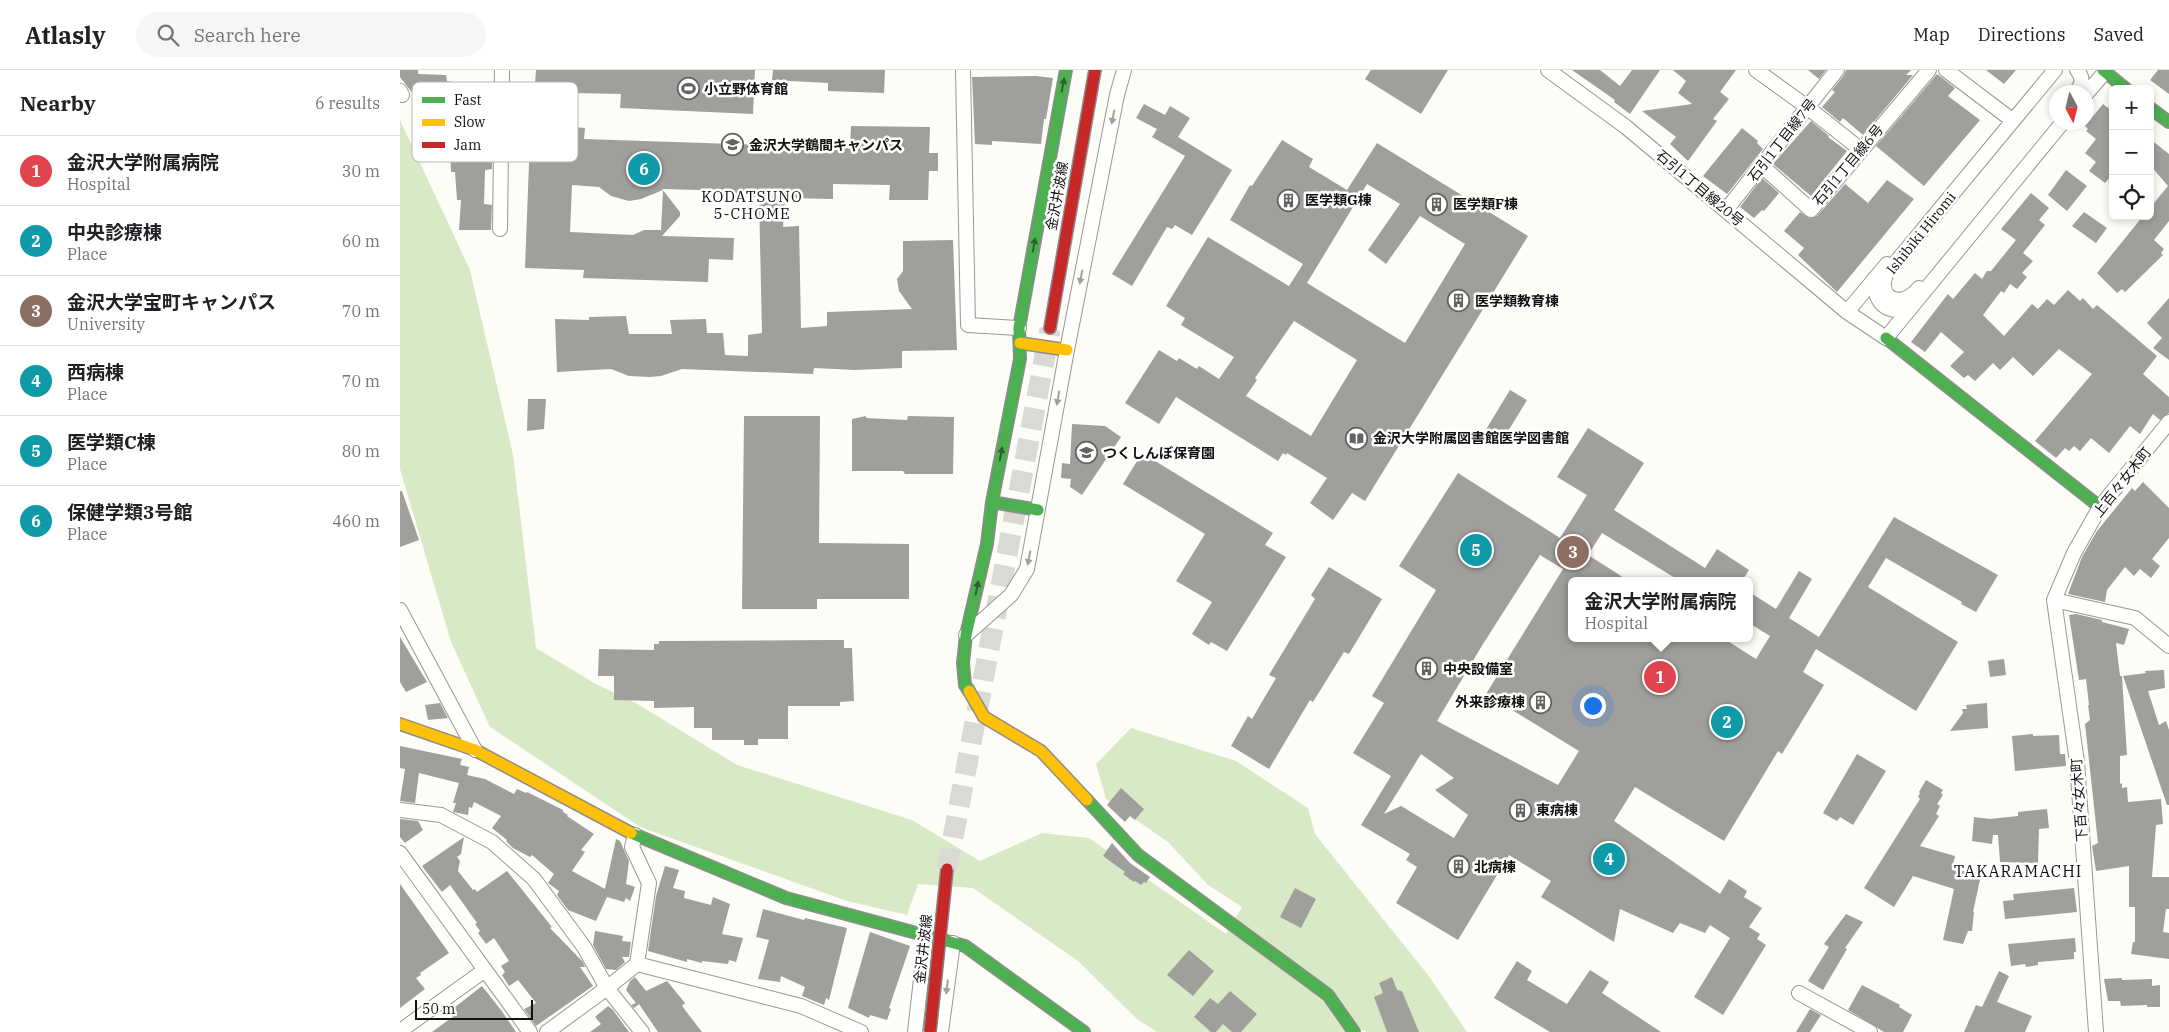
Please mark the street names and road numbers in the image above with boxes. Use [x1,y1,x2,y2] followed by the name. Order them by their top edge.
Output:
[1744,95,1820,185] street label: 石引1丁目線7号
[1809,121,1887,209] street label: 石引1丁目線6号
[1652,146,1748,230] street label: 石引1丁目線20号
[1042,160,1072,232] street label: 金沢井波線
[1882,188,1960,278] street label: Ishibiki Hiromi
[2089,443,2155,521] street label: 上百々女木町
[2067,757,2091,843] street label: 下百々女木町
[910,913,936,985] street label: 金沢井波線

